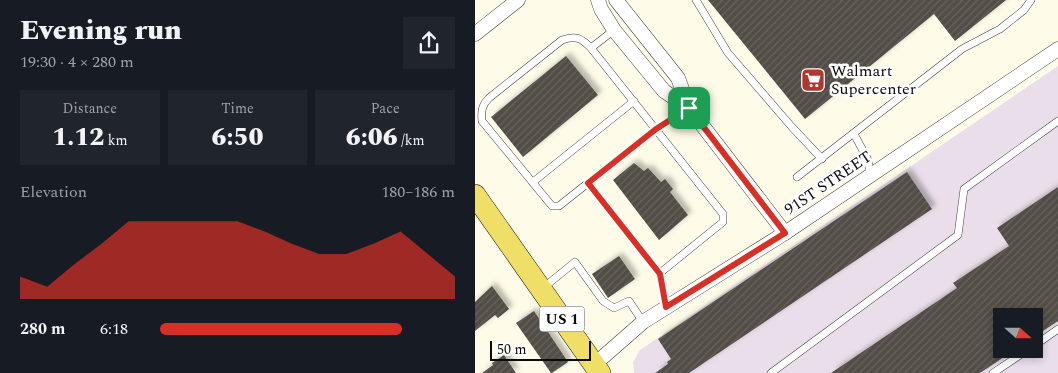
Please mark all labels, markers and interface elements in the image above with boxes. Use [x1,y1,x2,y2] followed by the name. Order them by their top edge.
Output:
[20,9,182,52] text: Evening run
[403,17,455,69] button: share
[20,50,134,74] text: 19:30 · 4 × 280 m
[831,59,916,101] place label: Walmart Supercenter
[800,67,826,93] supermarket icon: Walmart Supercenter
[668,87,710,129] pin
[675,94,703,122] icon: arrive
[63,98,117,119] text: Distance
[221,98,254,119] text: Time
[371,98,400,119] text: Pace
[52,119,104,157] text: 1.12
[211,119,264,157] text: 6:50
[346,119,398,157] text: 6:06
[104,130,128,151] text: km
[398,130,425,151] text: /km
[780,145,877,221] street label: 91ST STREET
[20,180,87,204] text: Elevation
[381,180,455,204] text: 180–186 m
[539,306,585,332] road number: US 1
[993,308,1043,358] north arrow
[993,308,1043,358] map controls
[20,317,65,341] text: 280 m
[100,317,128,341] text: 6:18
[490,338,591,361] scale bar
[497,339,527,360] text: 50 m

